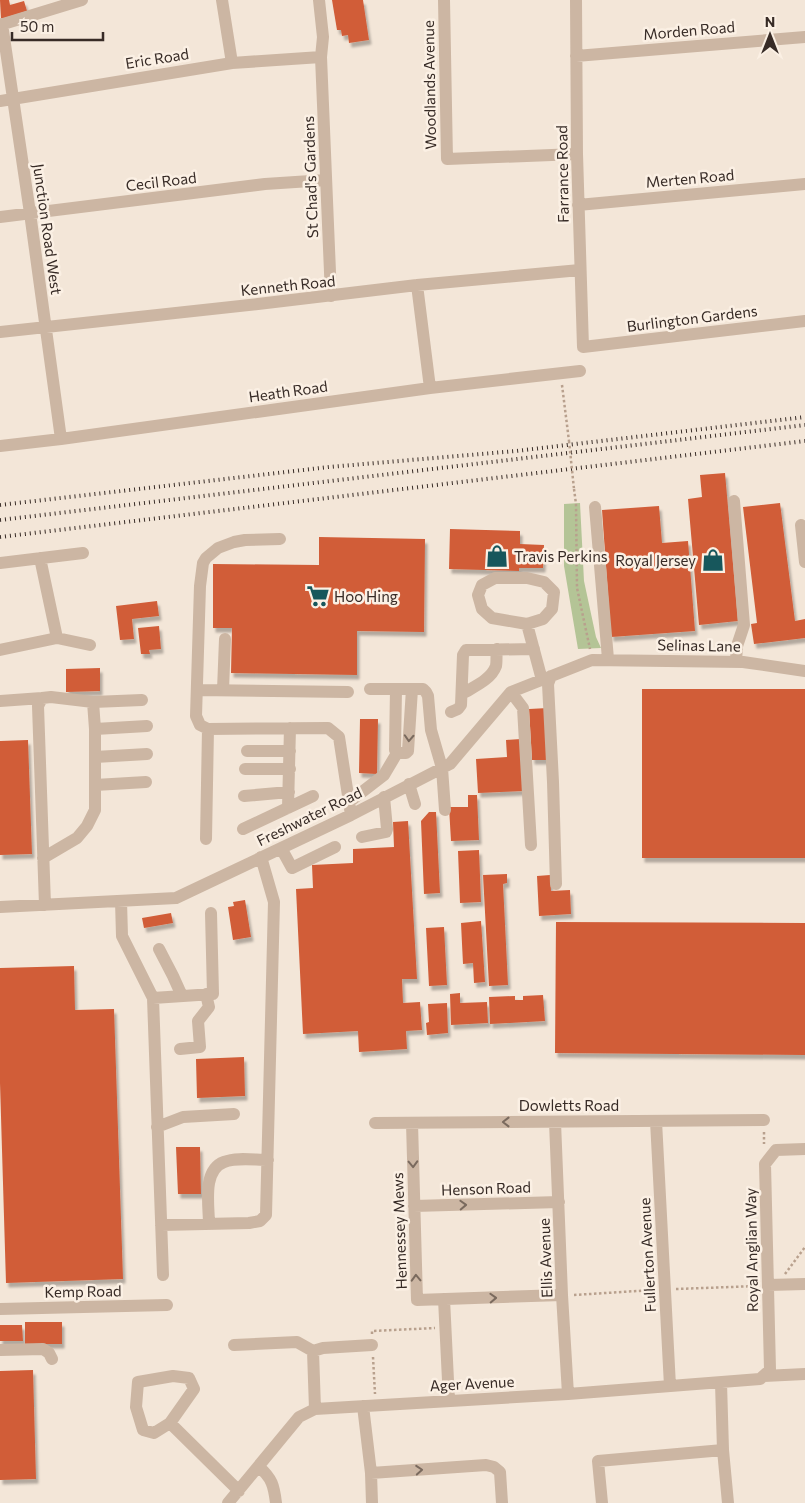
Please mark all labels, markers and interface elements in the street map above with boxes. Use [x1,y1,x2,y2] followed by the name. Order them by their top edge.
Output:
[12,10,104,42] scale bar
[745,10,795,60] north arrow
[765,13,775,30] text: N
[20,17,54,35] text: 50 m
[642,17,736,43] street label: Morden Road
[419,20,439,150] street label: Woodlands Avenue
[124,44,190,72] street label: Eric Road
[299,115,321,238] street label: St Chad's Gardens
[552,125,572,223] street label: Farrance Road
[30,162,66,296] street label: Junction Road West
[645,165,735,191] street label: Merten Road
[125,168,197,194] street label: Cecil Road
[240,271,336,299] street label: Kenneth Road
[626,301,759,335] street label: Burlington Gardens
[247,377,329,405] street label: Heath Road
[484,543,510,569] shop icon: Travis Perkins
[514,547,608,565] place label: Travis Perkins
[700,547,726,573] shop icon: Royal Jersey
[615,551,696,569] place label: Royal Jersey
[305,583,331,609] supermarket icon: Hoo Hing
[334,587,398,605] place label: Hoo Hing
[657,635,741,655] street label: Selinas Lane
[403,734,414,742] one-way arrow
[253,783,365,849] street label: Freshwater Road
[519,1096,619,1114] street label: Dowletts Road
[502,1117,510,1127] one-way arrow
[408,1161,418,1169] one-way arrow
[388,1172,410,1290] street label: Hennessey Mews
[441,1177,531,1199] street label: Henson Road
[741,1187,761,1312] street label: Royal Anglian Way
[635,1197,659,1313] street label: Fullerton Avenue
[459,1200,467,1210] one-way arrow
[535,1218,555,1298] street label: Ellis Avenue
[411,1274,422,1282] one-way arrow
[44,1281,122,1301] street label: Kemp Road
[489,1292,497,1303] one-way arrow
[429,1372,515,1394] street label: Ager Avenue
[416,1464,424,1475] one-way arrow

